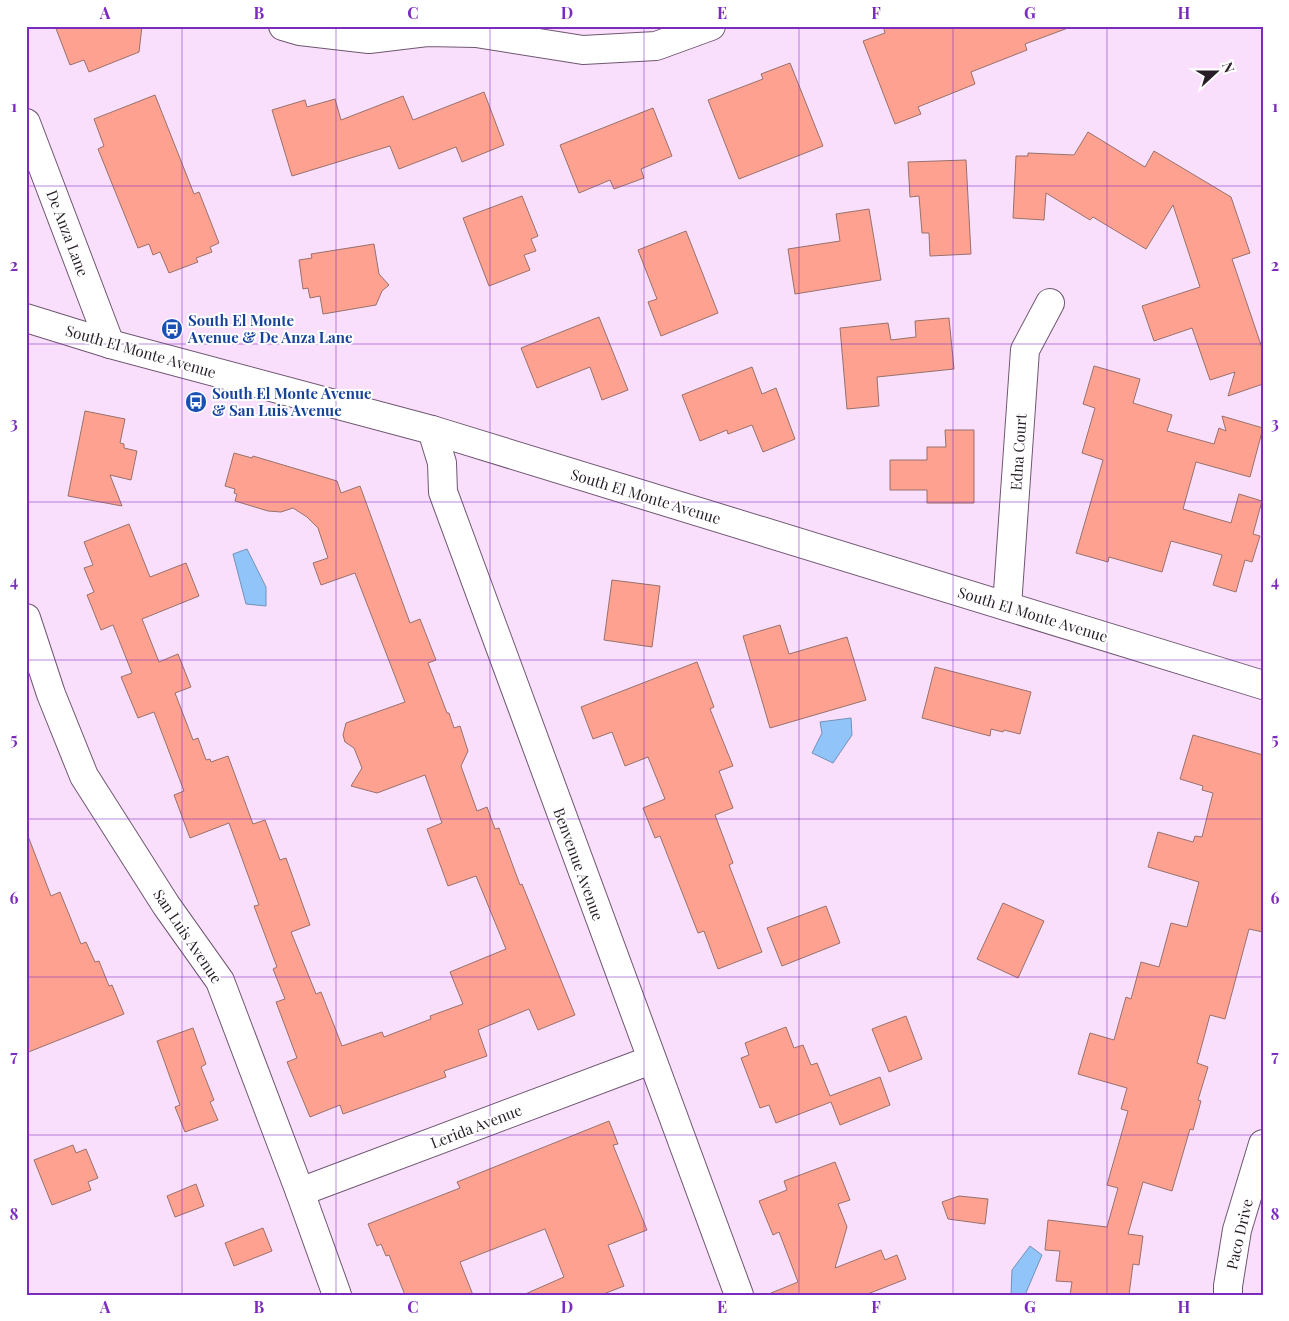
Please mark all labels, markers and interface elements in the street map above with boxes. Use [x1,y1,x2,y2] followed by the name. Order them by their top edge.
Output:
[99,2,111,23] text: A
[254,2,265,23] text: B
[407,2,419,23] text: C
[561,2,573,23] text: D
[717,2,727,23] text: E
[871,2,881,23] text: F
[1024,2,1036,23] text: G
[1178,2,1191,23] text: H
[1192,48,1242,98] north arrow
[1218,59,1239,75] text: N
[11,95,17,116] text: 1
[1272,95,1278,116] text: 1
[42,187,94,279] street label: De Anza Lane
[10,254,18,275] text: 2
[1271,254,1279,275] text: 2
[187,310,353,347] place label: South El Monte Avenue & De Anza Lane
[160,317,184,341] bus stop icon: South El Monte Avenue & De Anza Lane
[63,320,219,382] street label: South El Monte Avenue
[212,383,372,420] place label: South El Monte Avenue & San Luis Avenue
[184,390,208,414] bus stop icon: South El Monte Avenue & San Luis Avenue
[10,412,18,433] text: 3
[1005,412,1031,491] street label: Edna Court
[1271,412,1279,433] text: 3
[569,464,723,528] street label: South El Monte Avenue
[10,570,18,591] text: 4
[1271,570,1279,591] text: 4
[956,582,1110,646] street label: South El Monte Avenue
[10,728,18,749] text: 5
[1271,728,1279,749] text: 5
[549,805,609,923] street label: Benvenue Avenue
[149,885,227,987] street label: San Luis Avenue
[10,887,19,908] text: 6
[1271,887,1280,908] text: 6
[10,1045,18,1066] text: 7
[1271,1045,1279,1066] text: 7
[428,1099,524,1153] street label: Lerida Avenue
[1221,1197,1257,1271] street label: Paco Drive
[10,1203,19,1224] text: 8
[1271,1203,1280,1224] text: 8
[99,1296,111,1317] text: A
[254,1296,265,1317] text: B
[407,1296,419,1317] text: C
[561,1296,573,1317] text: D
[717,1296,727,1317] text: E
[871,1296,881,1317] text: F
[1024,1296,1036,1317] text: G
[1178,1296,1191,1317] text: H

